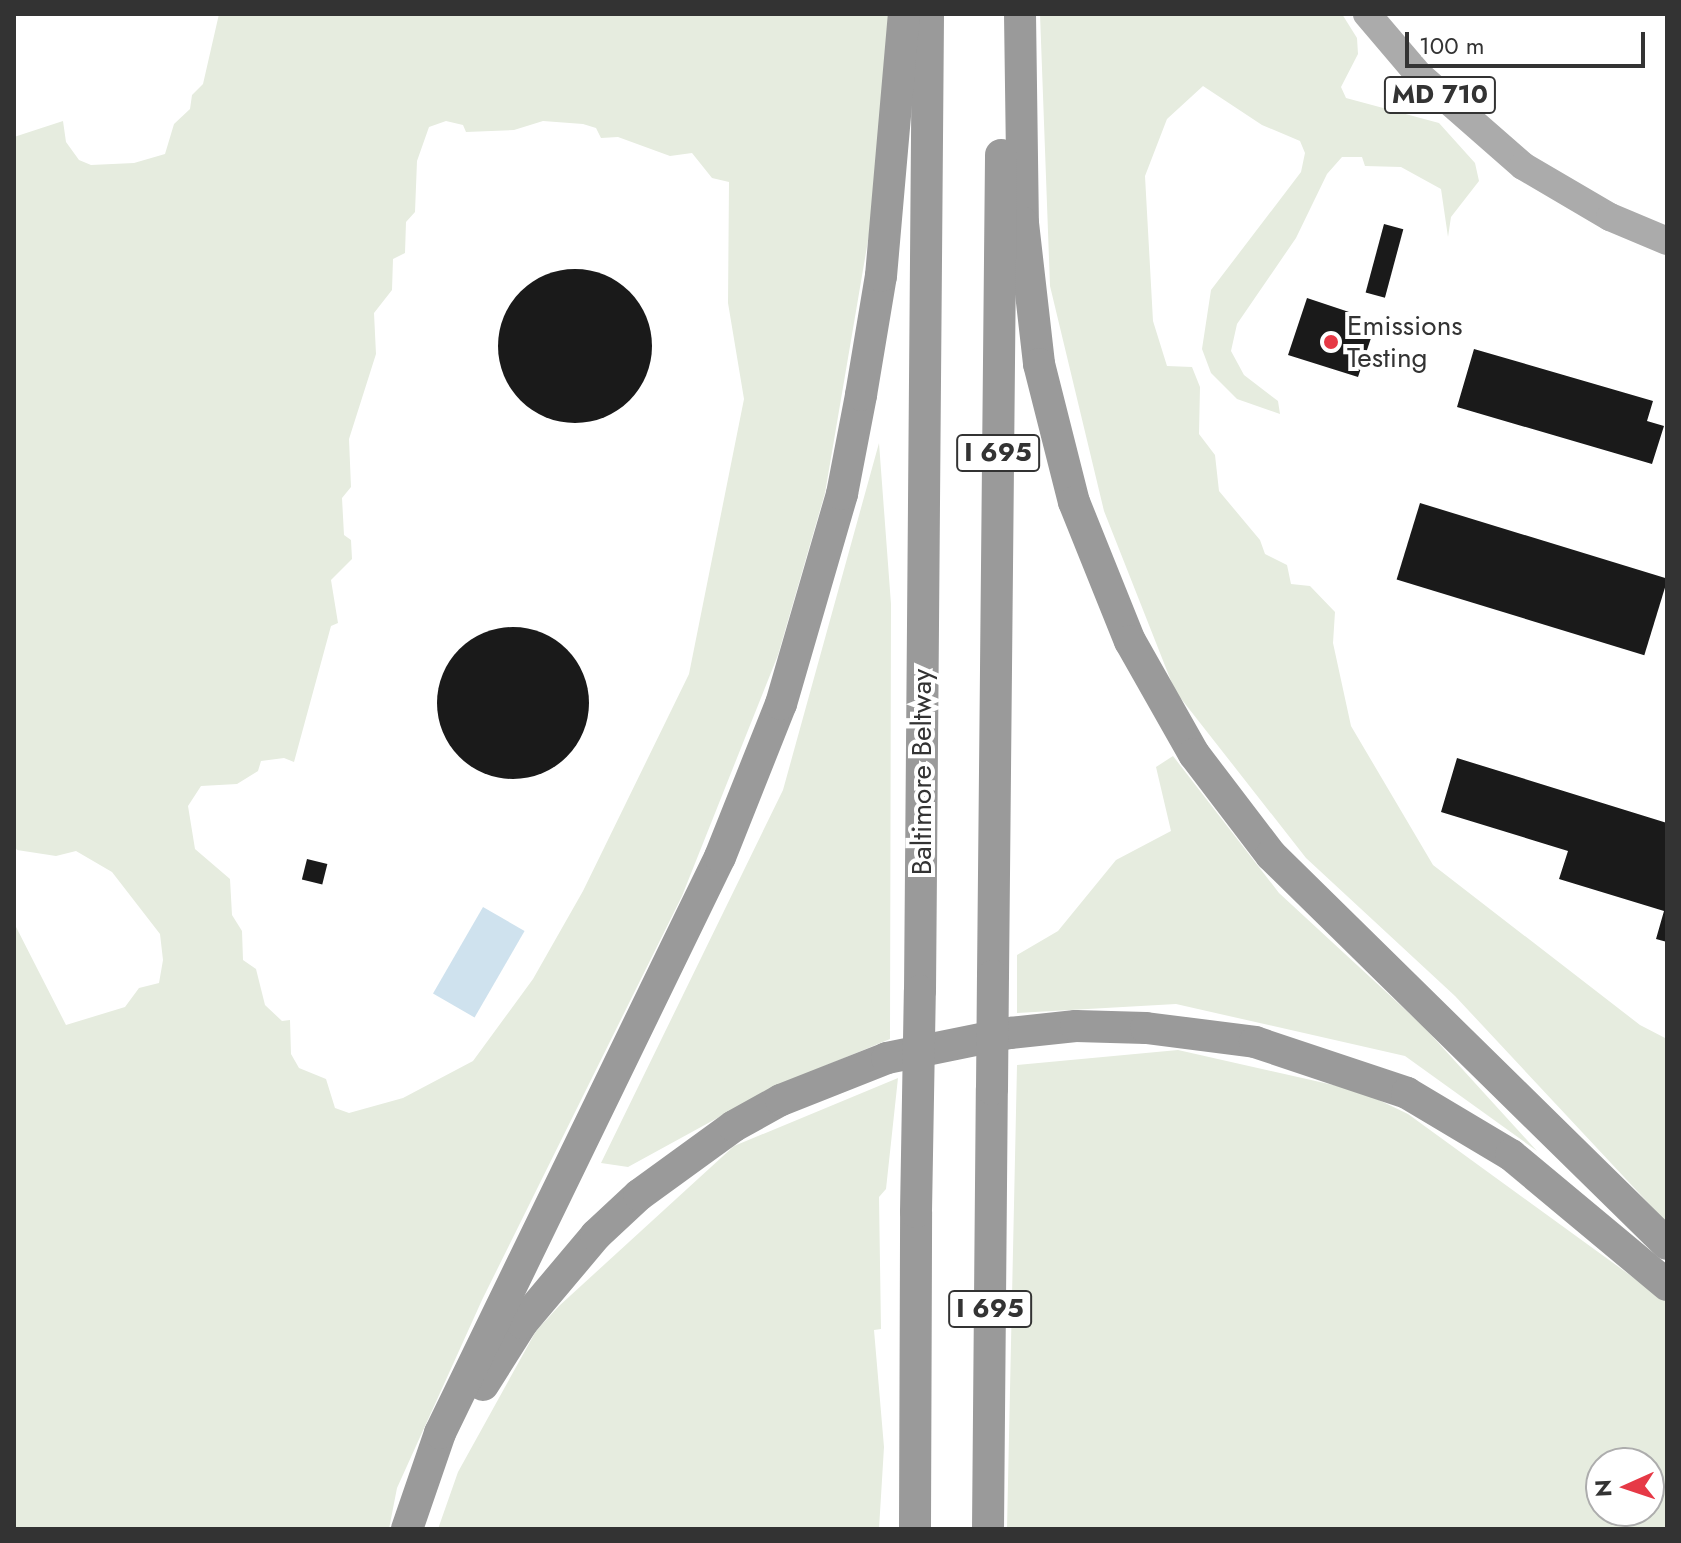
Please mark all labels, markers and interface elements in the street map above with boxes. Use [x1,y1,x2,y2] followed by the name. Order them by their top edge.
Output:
[1409,16,1649,66] scale bar
[1419,28,1485,63] text: 100 m
[1382,73,1498,117] road number: MD 710
[1347,309,1463,375] place label: Emissions Testing
[1322,333,1340,351] marker: Emissions Testing
[956,431,1040,475] road number: I 695
[905,669,939,875] street label: Baltimore Beltway
[948,1287,1032,1331] road number: I 695
[1585,1447,1665,1527] north arrow
[1587,1479,1619,1498] text: N

